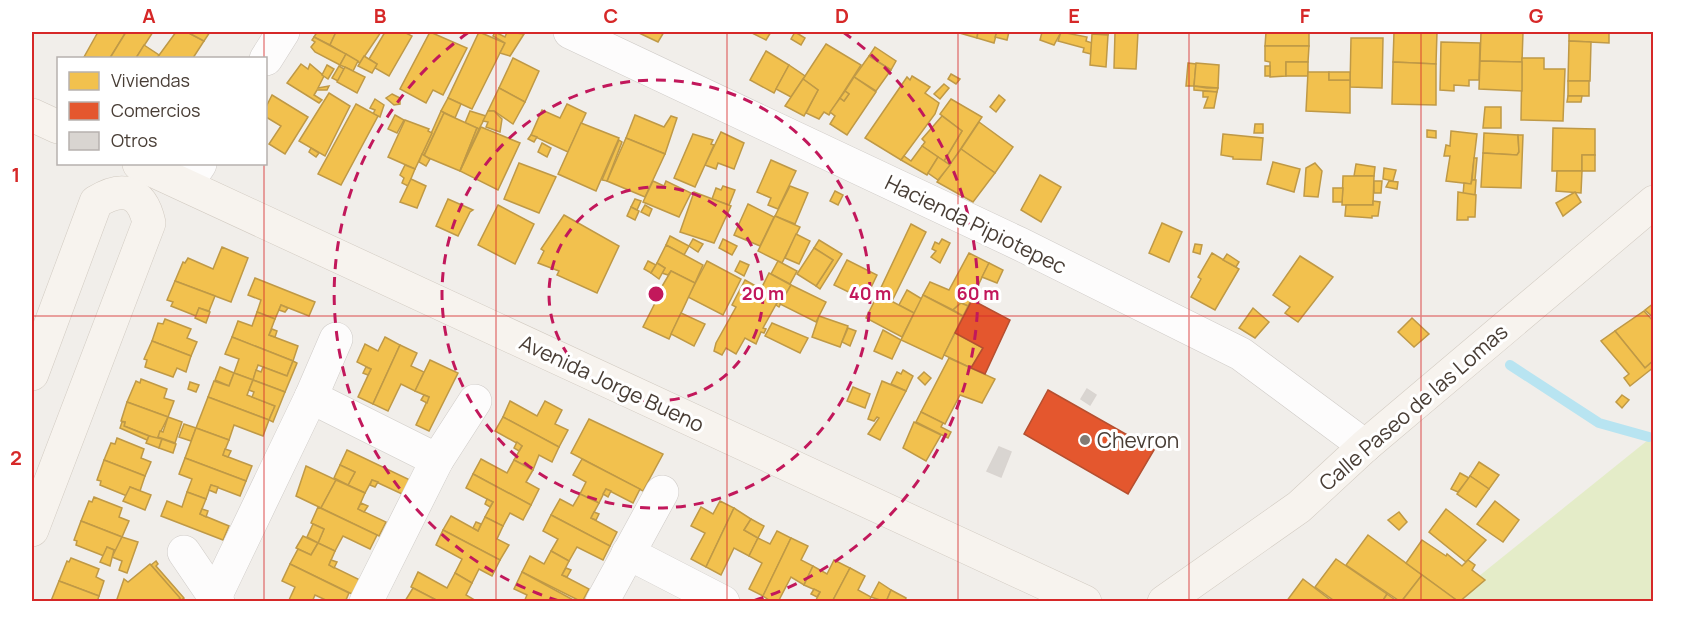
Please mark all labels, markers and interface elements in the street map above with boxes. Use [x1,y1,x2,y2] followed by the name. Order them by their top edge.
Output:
[142,2,156,29] text: A
[374,2,387,29] text: B
[604,2,618,29] text: C
[835,2,849,29] text: D
[1068,2,1080,29] text: E
[1300,2,1311,29] text: F
[1529,2,1544,29] text: G
[57,57,267,165] legend
[111,68,190,92] text: Viviendas
[111,98,200,122] text: Comercios
[111,128,158,152] text: Otros
[12,161,20,188] text: 1
[881,168,1071,280] street label: Hacienda Pipiotepec
[742,281,784,305] text: 20 m
[849,281,891,305] text: 40 m
[957,281,999,305] text: 60 m
[646,284,666,304] centre of rings
[1313,317,1513,497] street label: Calle Paseo de las Lomas
[515,328,709,438] street label: Avenida Jorge Bueno
[1097,426,1179,454] place label: Chevron
[1078,433,1092,447] marker: Chevron
[10,444,22,471] text: 2

